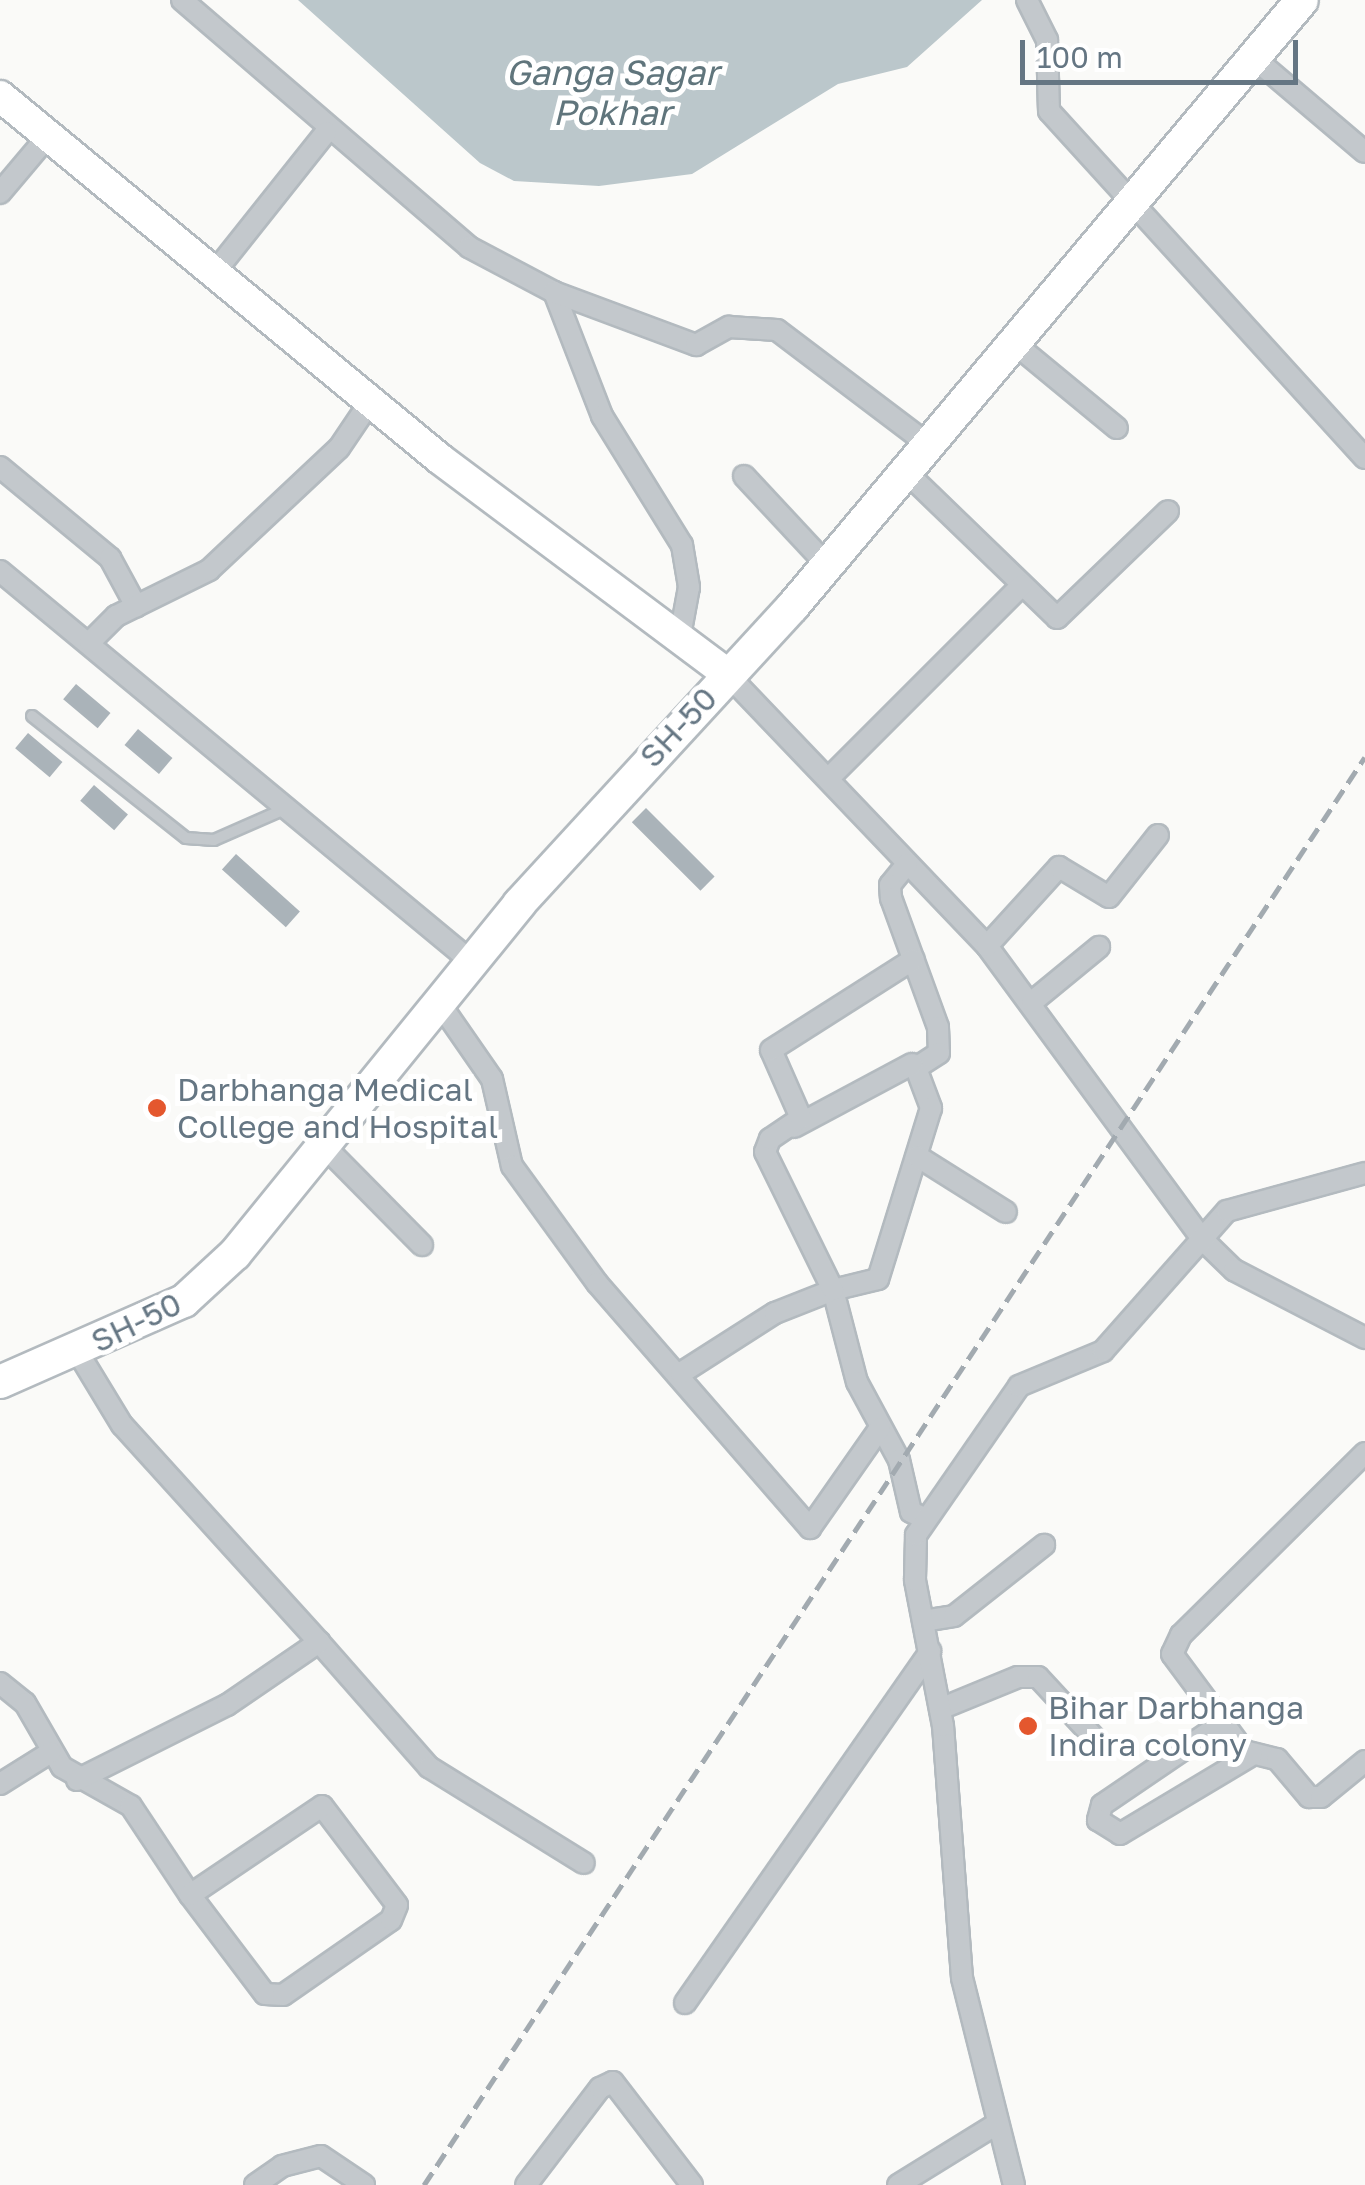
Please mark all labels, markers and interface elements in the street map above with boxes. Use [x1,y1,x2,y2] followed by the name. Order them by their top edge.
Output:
[1025,20,1302,82] scale bar
[1037,39,1123,75] text: 100 m
[505,51,719,133] water label: Ganga Sagar Pokhar
[631,679,725,775] street label: SH-50
[177,1071,498,1146] place label: Darbhanga Medical College and Hospital
[146,1097,168,1119] marker: Darbhanga Medical College and Hospital
[85,1284,187,1360] street label: SH-50
[1048,1689,1304,1764] place label: Bihar Darbhanga Indira colony
[1017,1715,1039,1737] marker: Bihar Darbhanga Indira colony

